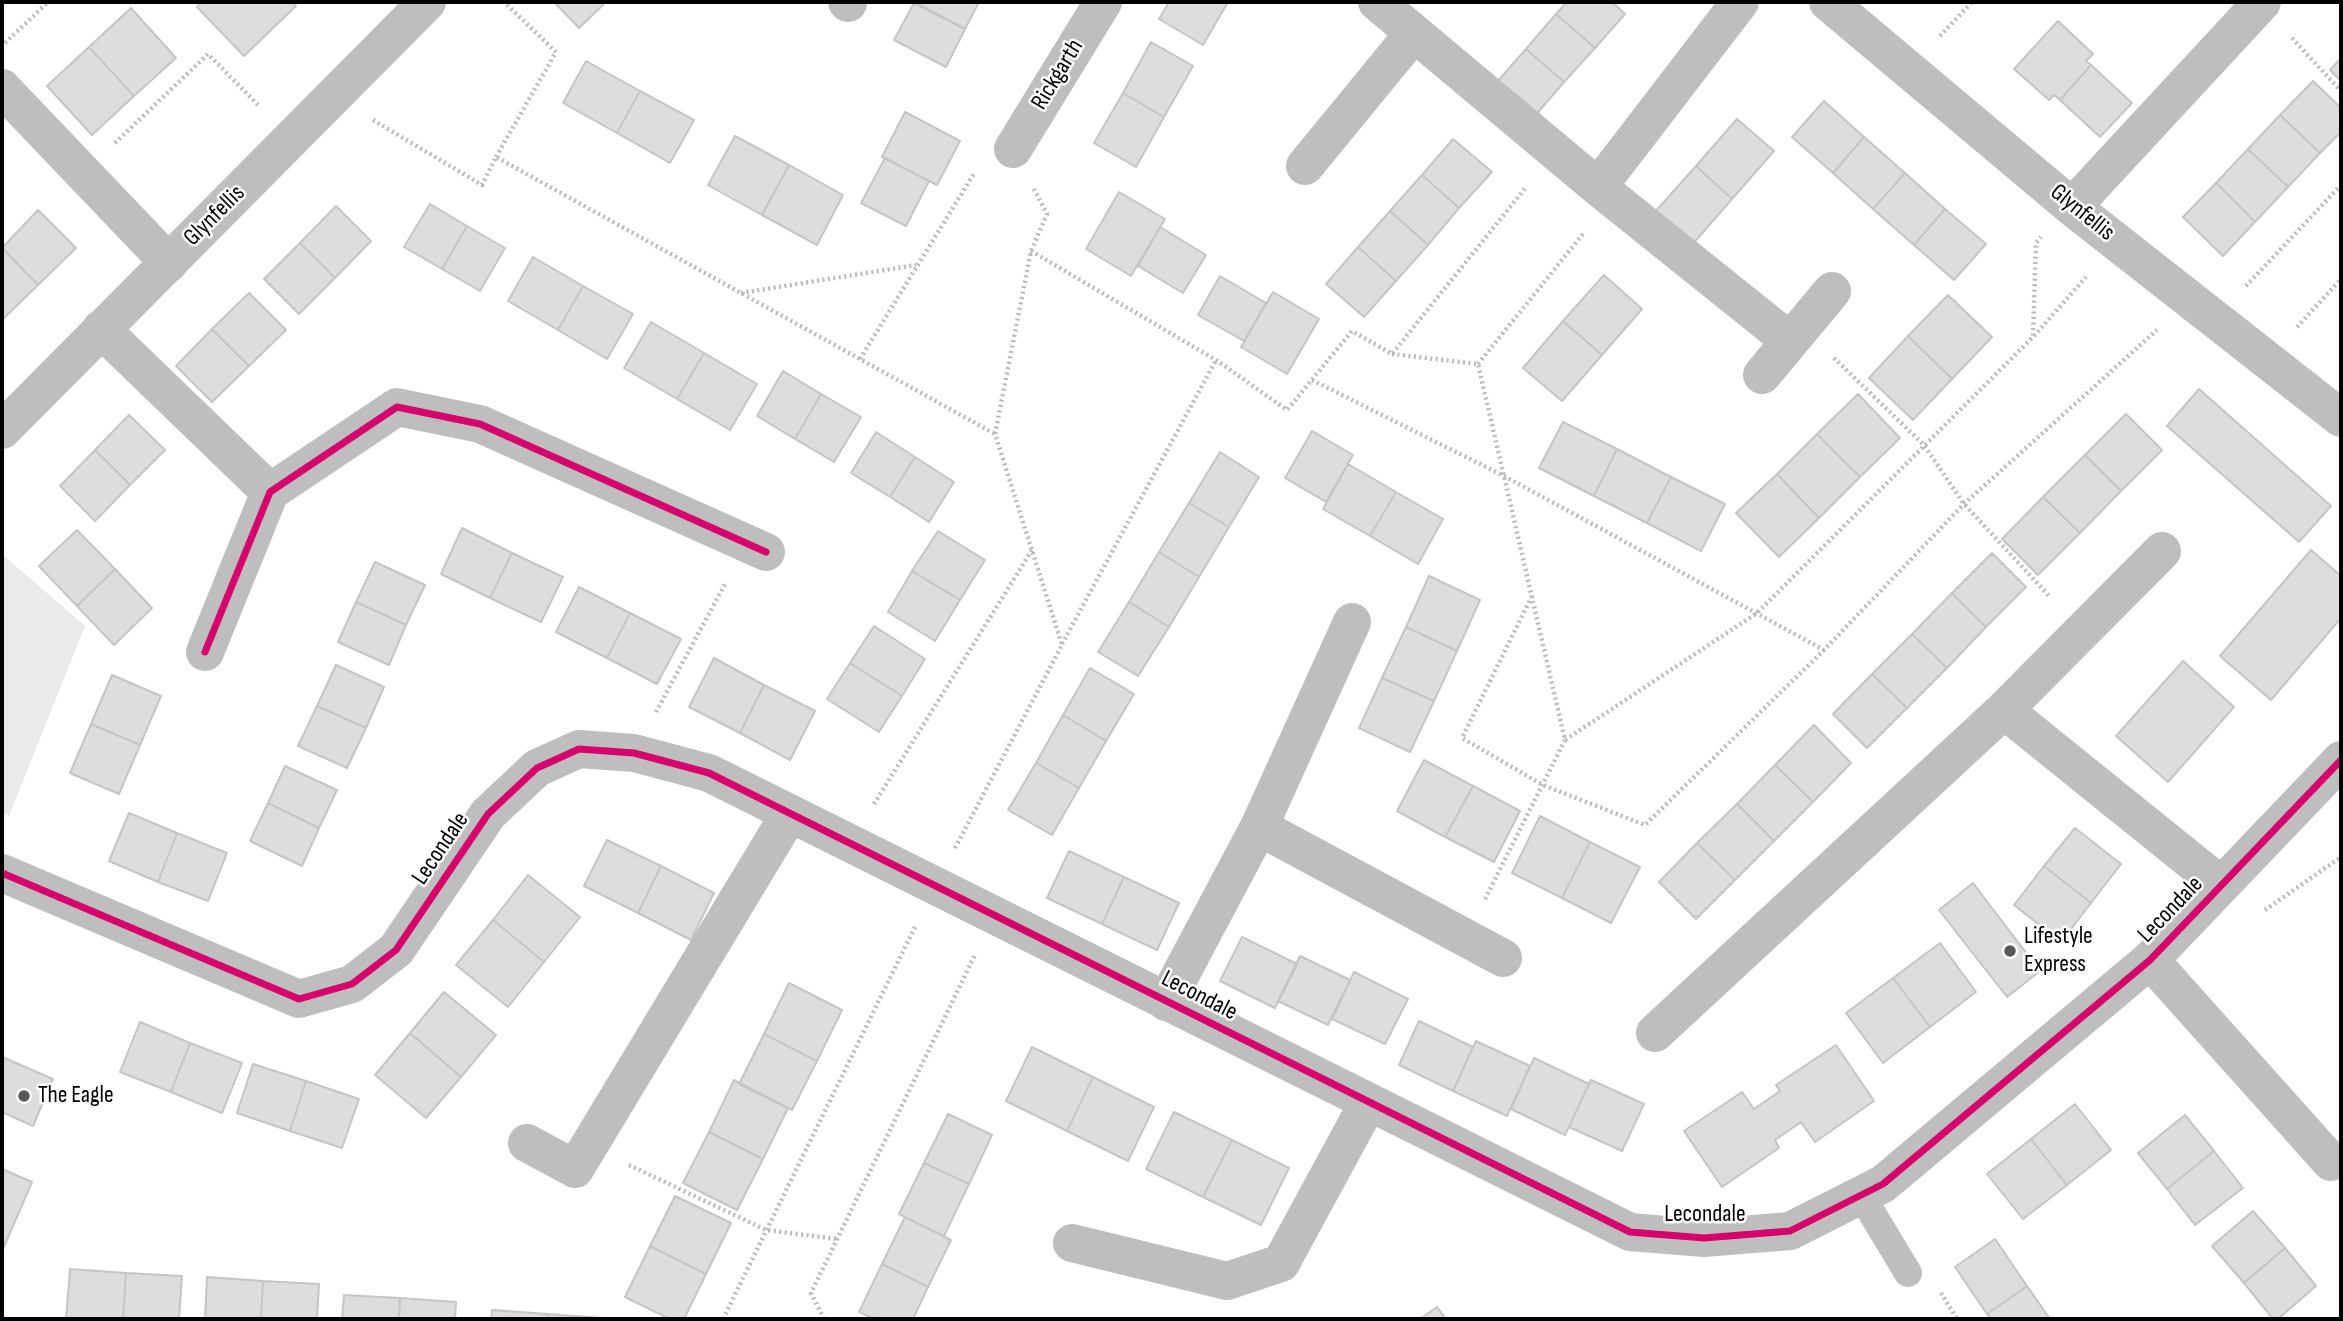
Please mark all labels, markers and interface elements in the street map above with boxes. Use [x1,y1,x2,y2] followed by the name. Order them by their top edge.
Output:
[1026,35,1090,115] street label: Rickgarth
[2044,178,2120,248] street label: Glynfellis
[178,179,252,253] street label: Glynfellis
[406,807,476,891] street label: Lecondale
[2132,871,2210,949] street label: Lecondale
[2024,923,2093,979] place label: Lifestyle Express
[2002,943,2018,959] marker: Lifestyle Express
[1156,965,1242,1027] street label: Lecondale
[38,1082,114,1110] place label: The Eagle
[16,1088,32,1104] marker: The Eagle
[1664,1201,1746,1229] street label: Lecondale

